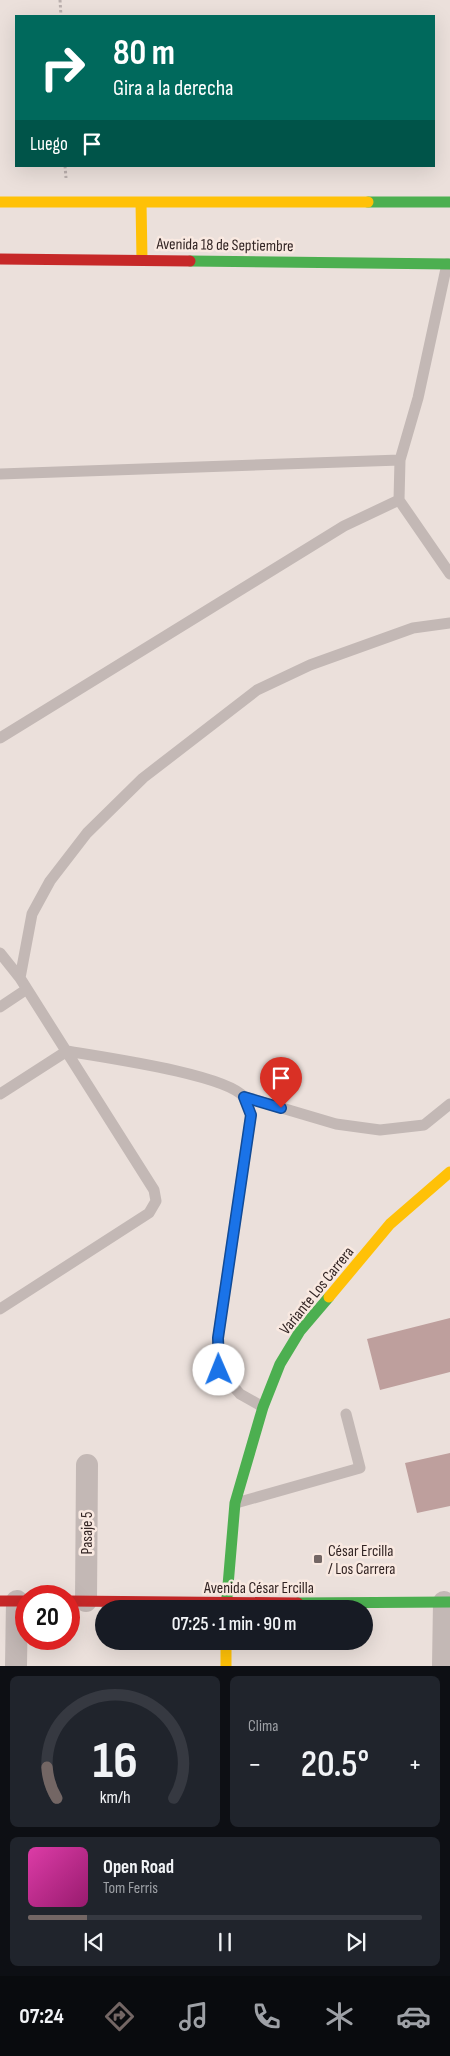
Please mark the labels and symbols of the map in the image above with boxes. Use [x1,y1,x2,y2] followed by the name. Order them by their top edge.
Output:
[155,235,294,256] street label: Avenida 18 de Septiembre
[260,1057,302,1108] pin
[276,1243,358,1339] street label: Variante Los Carrera
[192,1343,244,1395] position arrow
[78,1512,97,1554] street label: Pasaje 5
[328,1542,395,1579] place label: César Ercilla / Los Carrera
[312,1553,324,1565] marker: César Ercilla / Los Carrera
[203,1579,314,1598] street label: Avenida César Ercilla
[15,1585,80,1650] speed limit sign: 20

